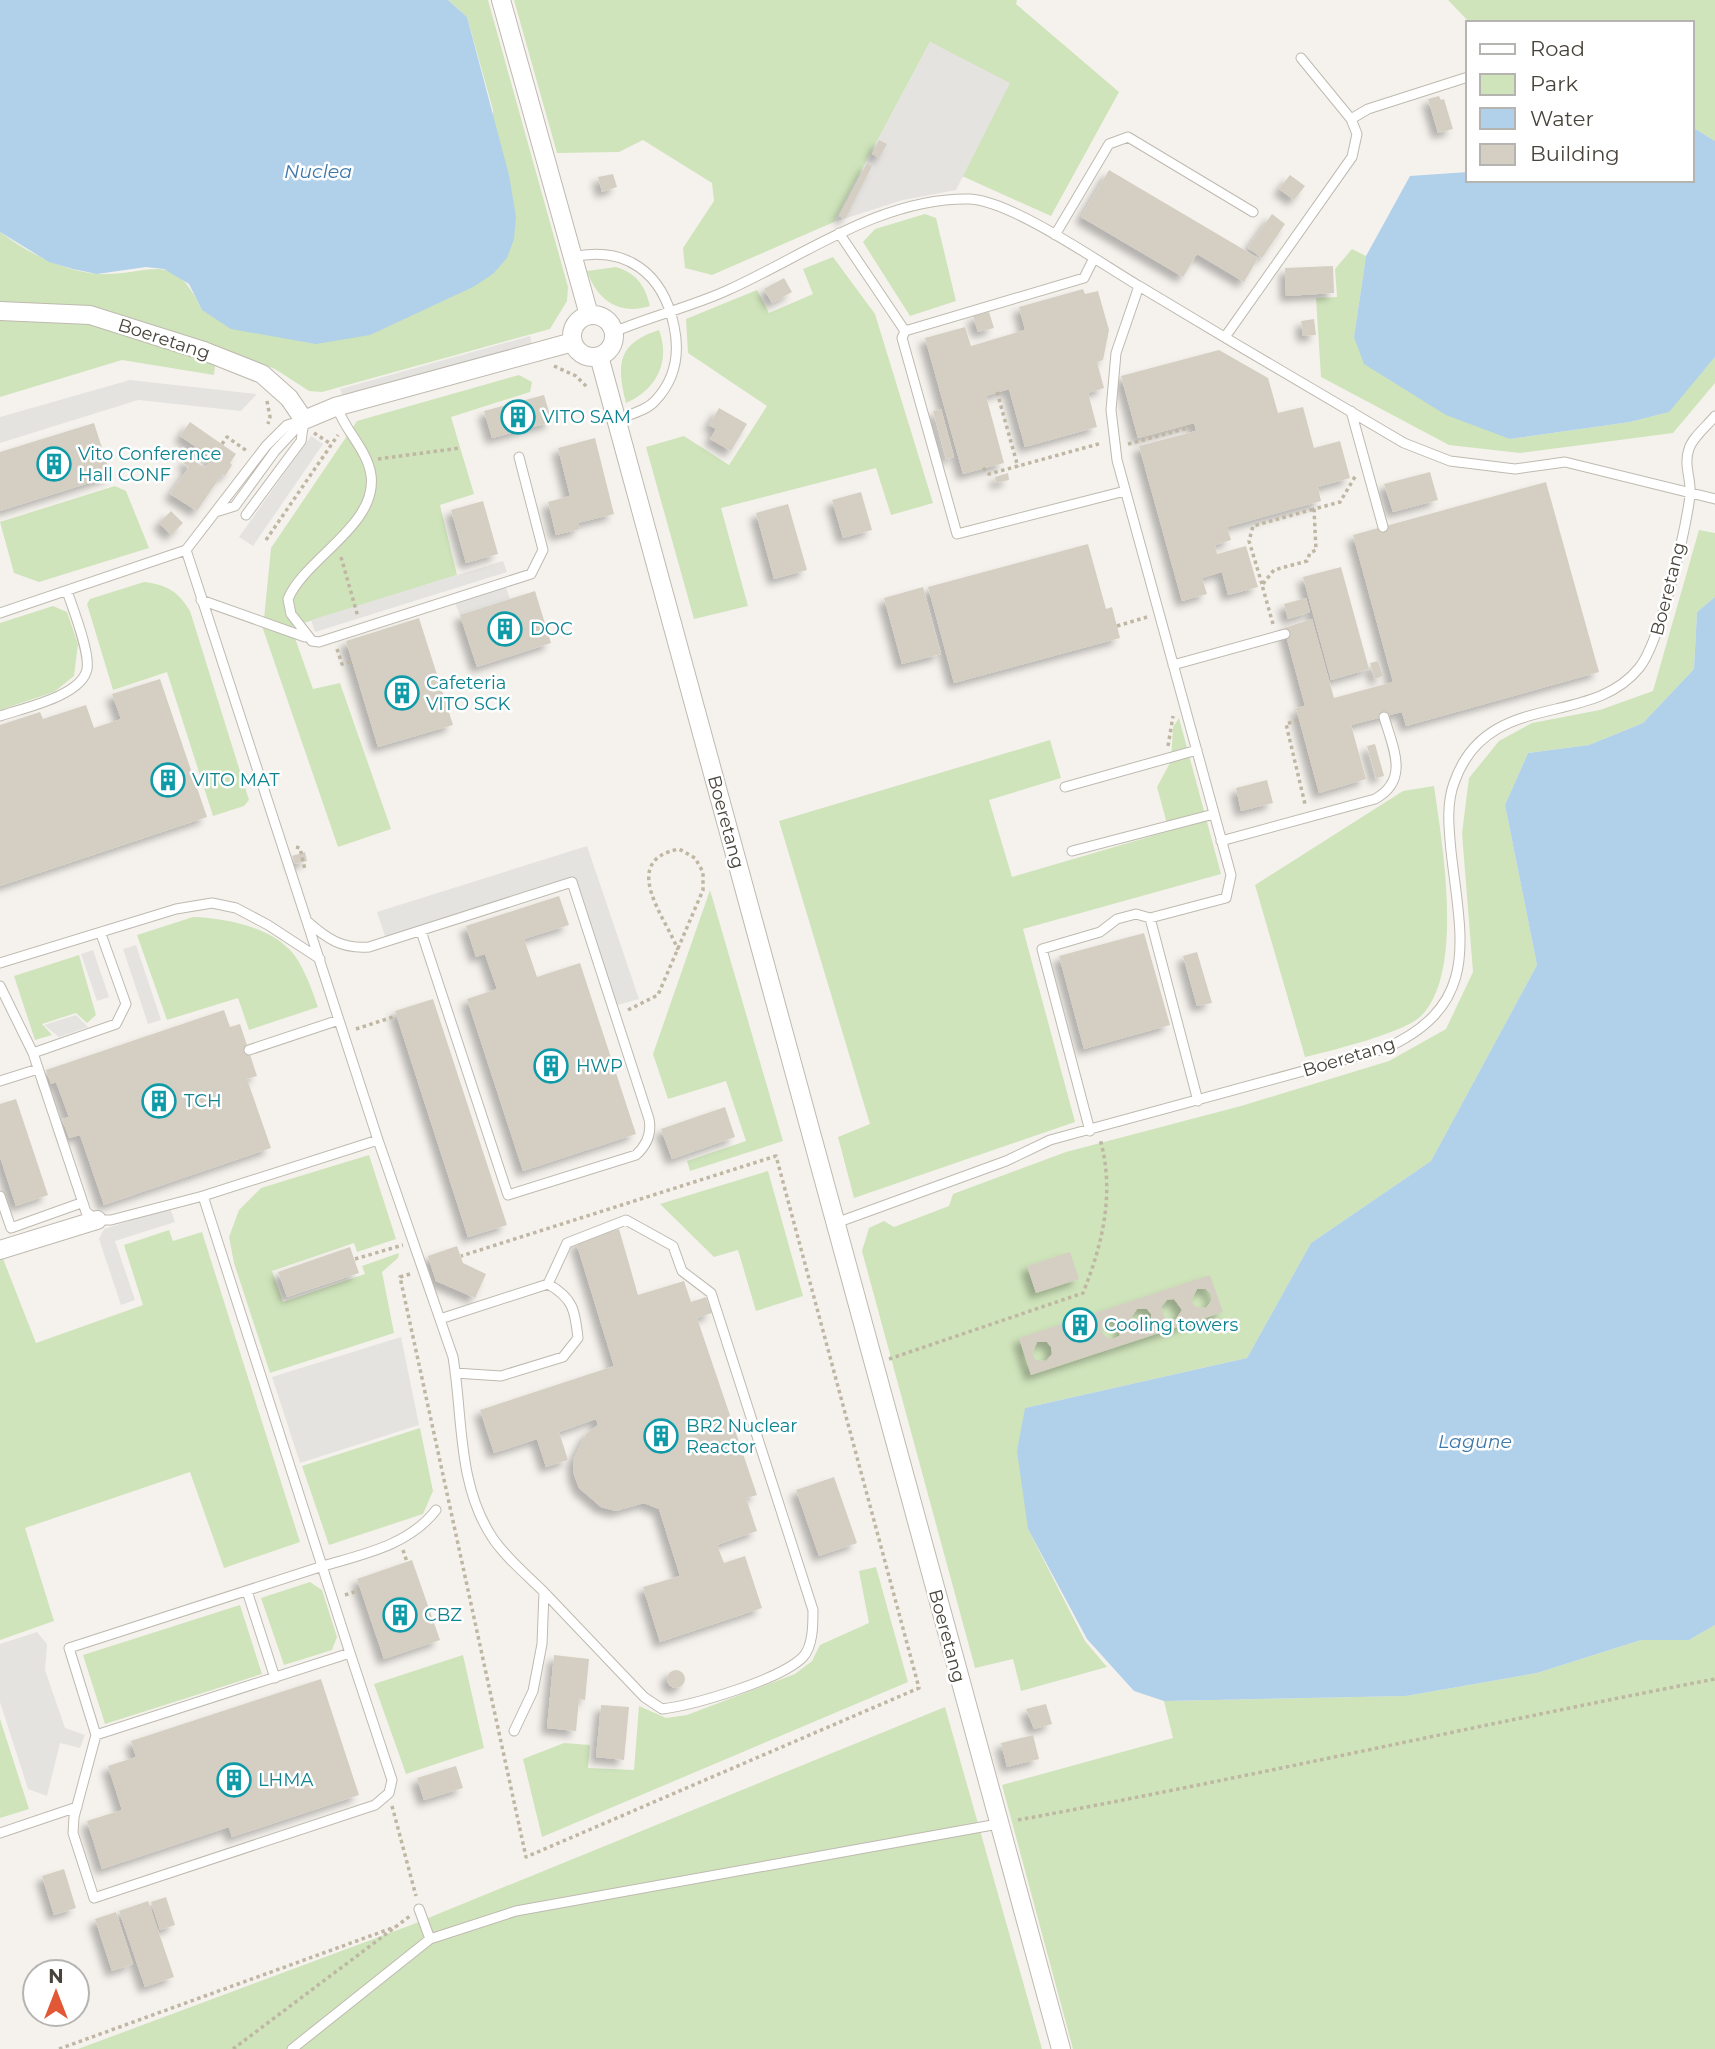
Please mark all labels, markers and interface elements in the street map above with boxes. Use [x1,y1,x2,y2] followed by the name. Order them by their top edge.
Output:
[1466,21,1694,182] legend
[1530,36,1585,61] text: Road
[1530,71,1578,96] text: Park
[1530,106,1594,131] text: Water
[1530,141,1620,166] text: Building
[284,160,352,183] water label: Nuclea
[115,314,213,364] street label: Boeretang
[499,398,537,436] building icon: VITO SAM
[542,406,631,428] place label: VITO SAM
[78,443,222,486] place label: Vito Conference Hall CONF
[35,445,73,483] building icon: Vito Conference Hall CONF
[1646,540,1690,638] street label: Boeretang
[486,610,524,648] building icon: DOC
[530,618,573,640] place label: DOC
[426,672,511,715] place label: Cafeteria VITO SCK
[383,674,421,712] building icon: Cafeteria VITO SCK
[149,761,187,799] building icon: VITO MAT
[192,769,280,791] place label: VITO MAT
[703,773,749,871] street label: Boeretang
[1300,1032,1398,1082] street label: Boeretang
[532,1047,570,1085] building icon: HWP
[576,1055,623,1077] place label: HWP
[140,1082,178,1120] building icon: TCH
[184,1090,222,1112] place label: TCH
[1061,1306,1099,1344] building icon: Cooling towers
[1104,1314,1238,1336] place label: Cooling towers
[686,1415,798,1458] place label: BR2 Nuclear Reactor
[642,1417,680,1455] building icon: BR2 Nuclear Reactor
[1438,1430,1512,1453] water label: Lagune
[924,1587,970,1685] street label: Boeretang
[381,1596,419,1634] building icon: CBZ
[424,1604,462,1626] place label: CBZ
[215,1761,253,1799] building icon: LHMA
[258,1769,313,1791] place label: LHMA
[21,1958,91,2028] north arrow
[48,1965,64,1988] text: N

